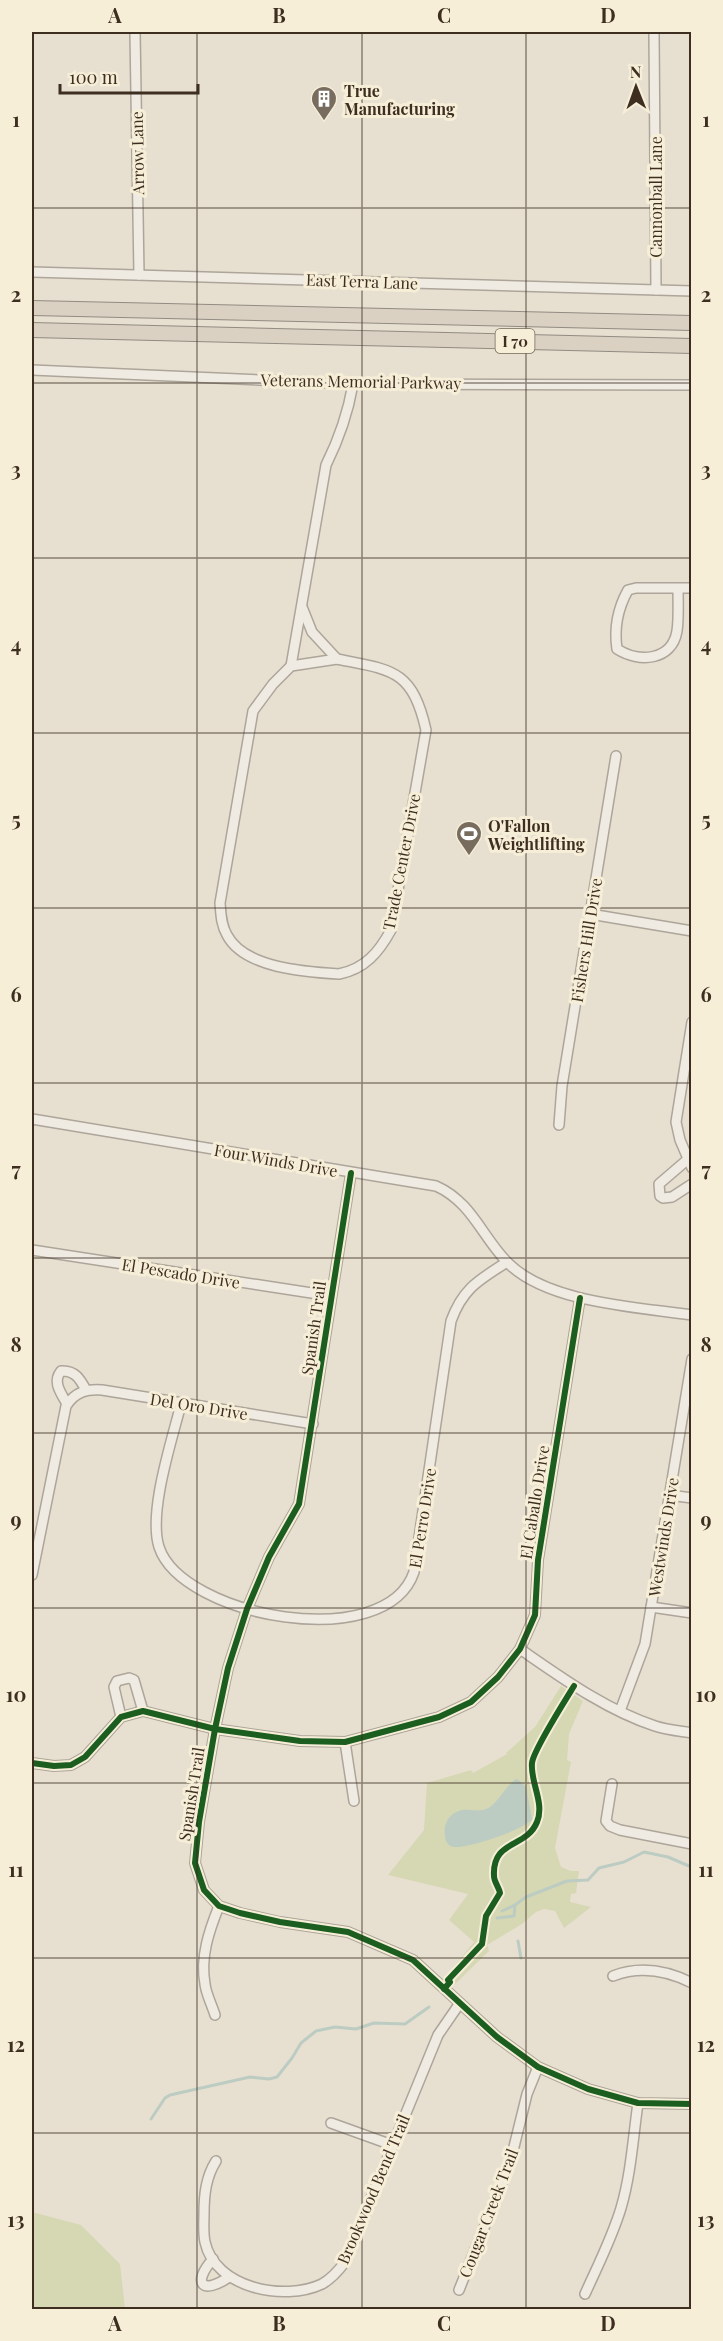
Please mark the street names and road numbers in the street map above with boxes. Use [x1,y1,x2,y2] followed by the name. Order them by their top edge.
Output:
[126,111,148,196] street label: Arrow Lane
[645,136,666,258] street label: Cannonball Lane
[306,269,418,293] street label: East Terra Lane
[496,329,534,353] road number: I 70
[259,369,462,393] street label: Veterans Memorial Parkway
[377,792,425,932] street label: Trade Center Drive
[566,876,606,1004] street label: Fishers Hill Drive
[213,1139,339,1181] street label: Four Winds Drive
[120,1253,242,1293] street label: El Pescado Drive
[296,1279,330,1376] street label: Spanish Trail
[149,1388,249,1424] street label: Del Oro Drive
[515,1443,553,1561] street label: El Caballo Drive
[404,1466,440,1570] street label: El Perro Drive
[643,1476,683,1599] street label: Westwinds Drive
[173,1745,209,1842] street label: Spanish Trail
[332,2111,414,2267] street label: Brookwood Bend Trail
[454,2145,522,2281] street label: Cougar Creek Trail

